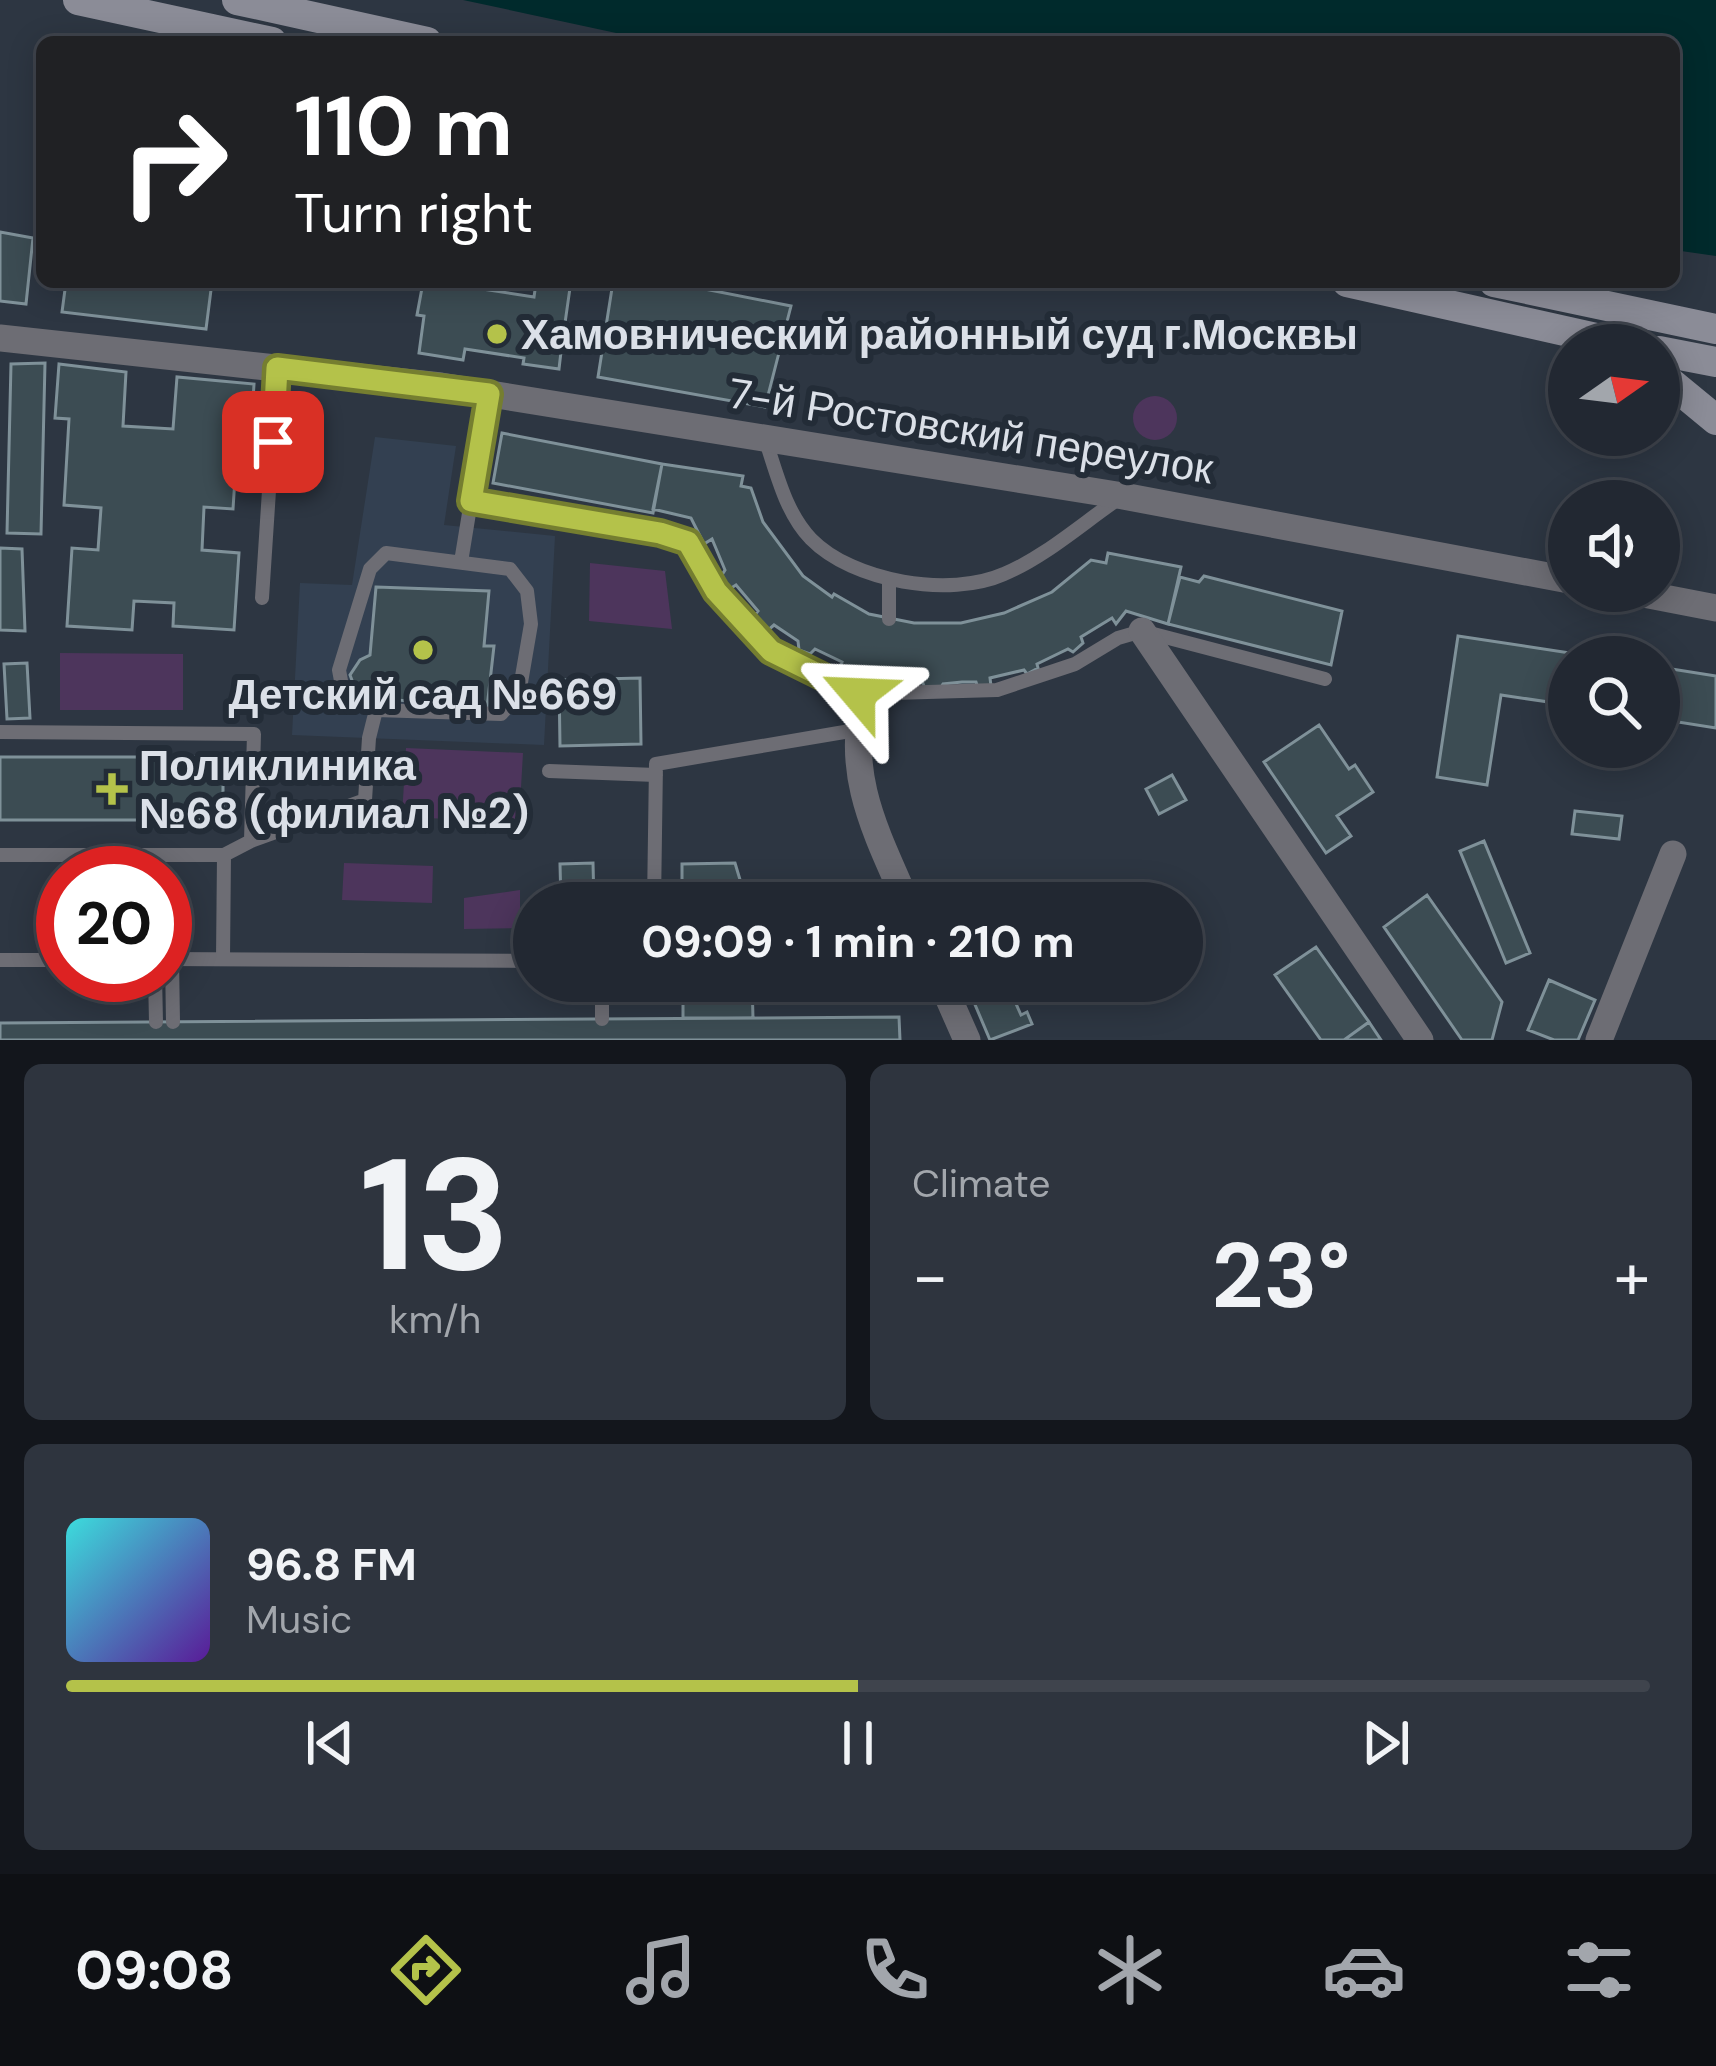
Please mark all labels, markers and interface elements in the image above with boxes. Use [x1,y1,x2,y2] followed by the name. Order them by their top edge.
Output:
[294,72,513,181] text: 110 m
[96,84,252,240] icon: right
[294,178,533,249] text: Turn right
[521,307,1358,362] place label: Хамовнический районный суд г.Москвы
[484,321,510,347] marker: Хамовнический районный суд г.Москвы
[1548,324,1680,456] north arrow
[1548,324,1680,768] map controls
[725,366,1218,497] street label: 7-й Ростовский переулок
[222,391,324,493] pin
[240,409,306,475] icon: arrive
[1548,480,1680,612] button: sound
[795,631,921,757] position arrow
[1548,636,1680,768] button: search
[410,637,436,663] marker: Детский сад №669
[229,667,617,722] place label: Детский сад №669
[139,738,529,841] place label: Поликлиника №68 (филиал №2)
[96,773,128,805] marker: Поликлиника №68 (филиал №2)
[36,846,192,1002] speed limit sign: 20
[641,912,1075,971] text: 09:09 · 1 min · 210 m
[360,1114,510,1317] text: 13
[912,1158,1050,1209] text: Climate
[1212,1218,1350,1335] text: 23°
[912,1234,948,1319] text: −
[1614,1234,1650,1319] text: +
[389,1294,481,1345] text: km/h
[246,1535,417,1594] text: 96.8 FM
[246,1594,352,1645] text: Music
[297,1710,363,1776] icon: previous
[825,1710,891,1776] icon: pause
[1353,1710,1419,1776] icon: next
[384,1928,468,2012] icon: directions
[619,1928,703,2012] icon: music
[853,1928,937,2012] icon: phone
[1088,1928,1172,2012] icon: climate
[1322,1928,1406,2012] icon: car
[1557,1928,1641,2012] icon: filters
[75,1935,234,2006] text: 09:08

